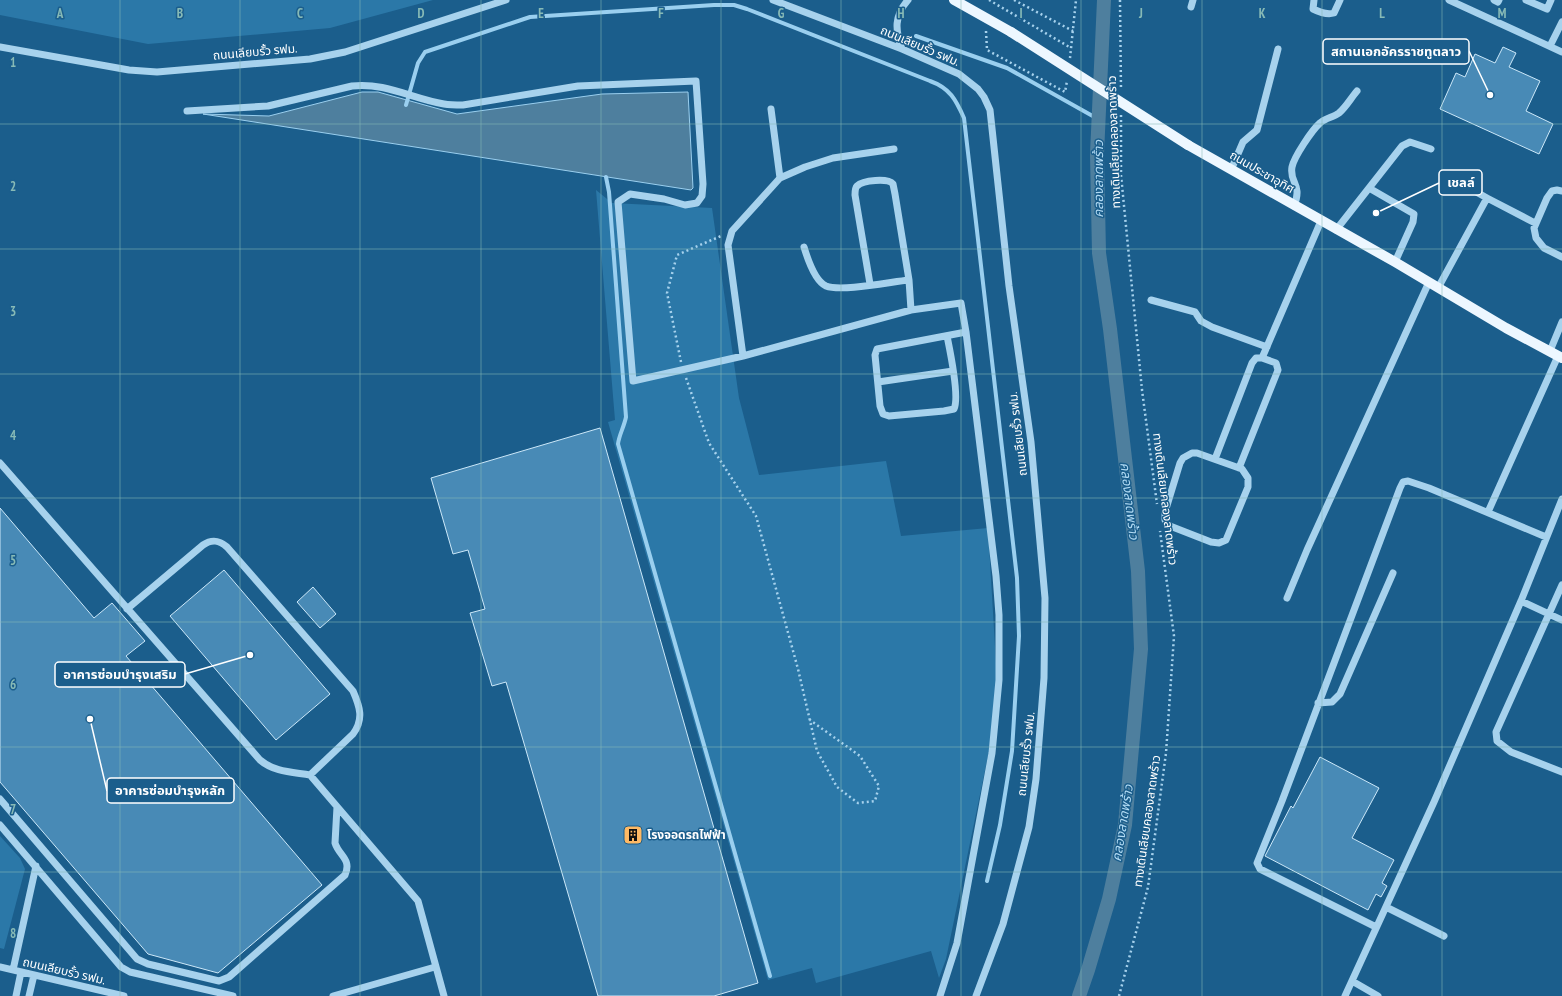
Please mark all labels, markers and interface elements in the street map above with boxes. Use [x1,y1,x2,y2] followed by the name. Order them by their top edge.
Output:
[56,5,64,22] text: A
[177,5,183,22] text: B
[297,5,303,22] text: C
[418,5,425,22] text: D
[538,5,544,22] text: E
[658,5,664,22] text: F
[778,5,785,22] text: G
[898,5,905,22] text: H
[1019,5,1023,22] text: I
[1138,5,1143,22] text: J
[1259,5,1266,22] text: K
[1379,5,1385,22] text: L
[1498,5,1507,22] text: M
[878,22,962,69] street label: ถนนเลียบรั้ว รฟม.
[1323,39,1469,64] callout: สถานเอกอัครราชทูตลาว
[212,40,298,63] street label: ถนนเลียบรั้ว รฟม.
[1331,43,1461,60] text: สถานเอกอัครราชทูตลาว
[10,54,16,71] text: 1
[1104,75,1123,209] street label: ทางเดินเลียบคลองลาดพร้าว
[1090,140,1107,218] water label: คลองลาดพร้าว
[1227,147,1297,196] street label: ถนนประชาอุทิศ
[1439,170,1482,195] callout: เชลล์
[1447,174,1475,191] text: เชลล์
[10,178,16,195] text: 2
[10,303,16,320] text: 3
[1005,391,1030,477] street label: ถนนเลียบรั้ว รฟม.
[10,427,17,444] text: 4
[1150,432,1181,566] street label: ทางเดินเลียบคลองลาดพร้าว
[1116,462,1143,541] water label: คลองลาดพร้าว
[10,552,16,569] text: 5
[55,662,185,687] callout: อาคารซ่อมบำรุงเสริม
[63,666,177,683] text: อาคารซ่อมบำรุงเสริม
[10,676,16,693] text: 6
[1013,711,1037,797] street label: ถนนเลียบรั้ว รฟม.
[1130,754,1163,888] street label: ทางเดินเลียบคลองลาดพร้าว
[107,778,234,803] callout: อาคารซ่อมบำรุงหลัก
[115,782,225,799] text: อาคารซ่อมบำรุงหลัก
[1108,783,1137,863] water label: คลองลาดพร้าว
[10,801,16,818] text: 7
[622,824,644,846] building icon: โรงจอดรถไฟฟ้า
[647,827,726,842] place label: โรงจอดรถไฟฟ้า
[10,925,16,942] text: 8
[21,953,107,987] street label: ถนนเลียบรั้ว รฟม.

